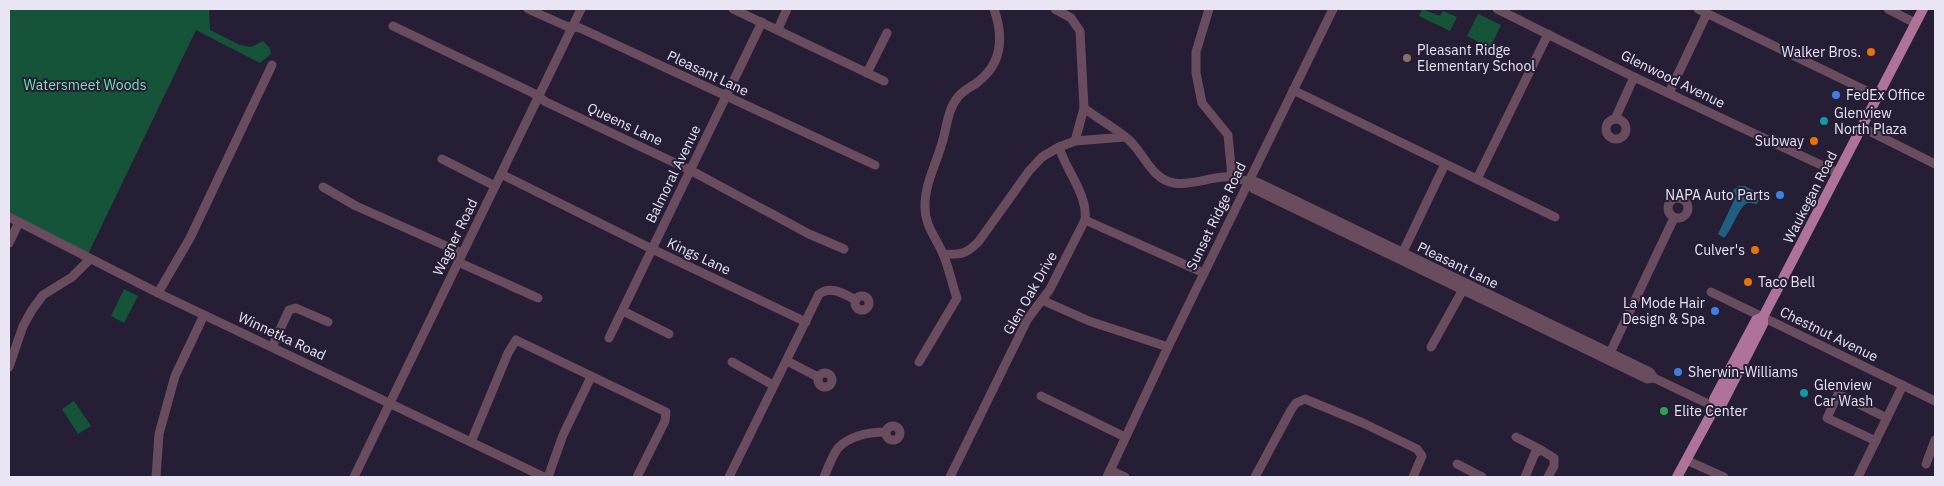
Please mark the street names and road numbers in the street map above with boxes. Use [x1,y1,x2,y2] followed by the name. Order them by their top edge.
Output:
[664,46,752,100] street label: Pleasant Lane
[1618,46,1728,112] street label: Glenwood Avenue
[584,99,666,149] street label: Queens Lane
[641,122,705,226] street label: Balmoral Avenue
[1779,148,1841,246] street label: Waukegan Road
[1182,159,1250,273] street label: Sunset Ridge Road
[429,196,481,278] street label: Wagner Road
[664,233,734,279] street label: Kings Lane
[1414,238,1502,293] street label: Pleasant Lane
[999,248,1061,338] street label: Glen Oak Drive
[1777,302,1881,366] street label: Chestnut Avenue
[235,308,329,364] street label: Winnetka Road

